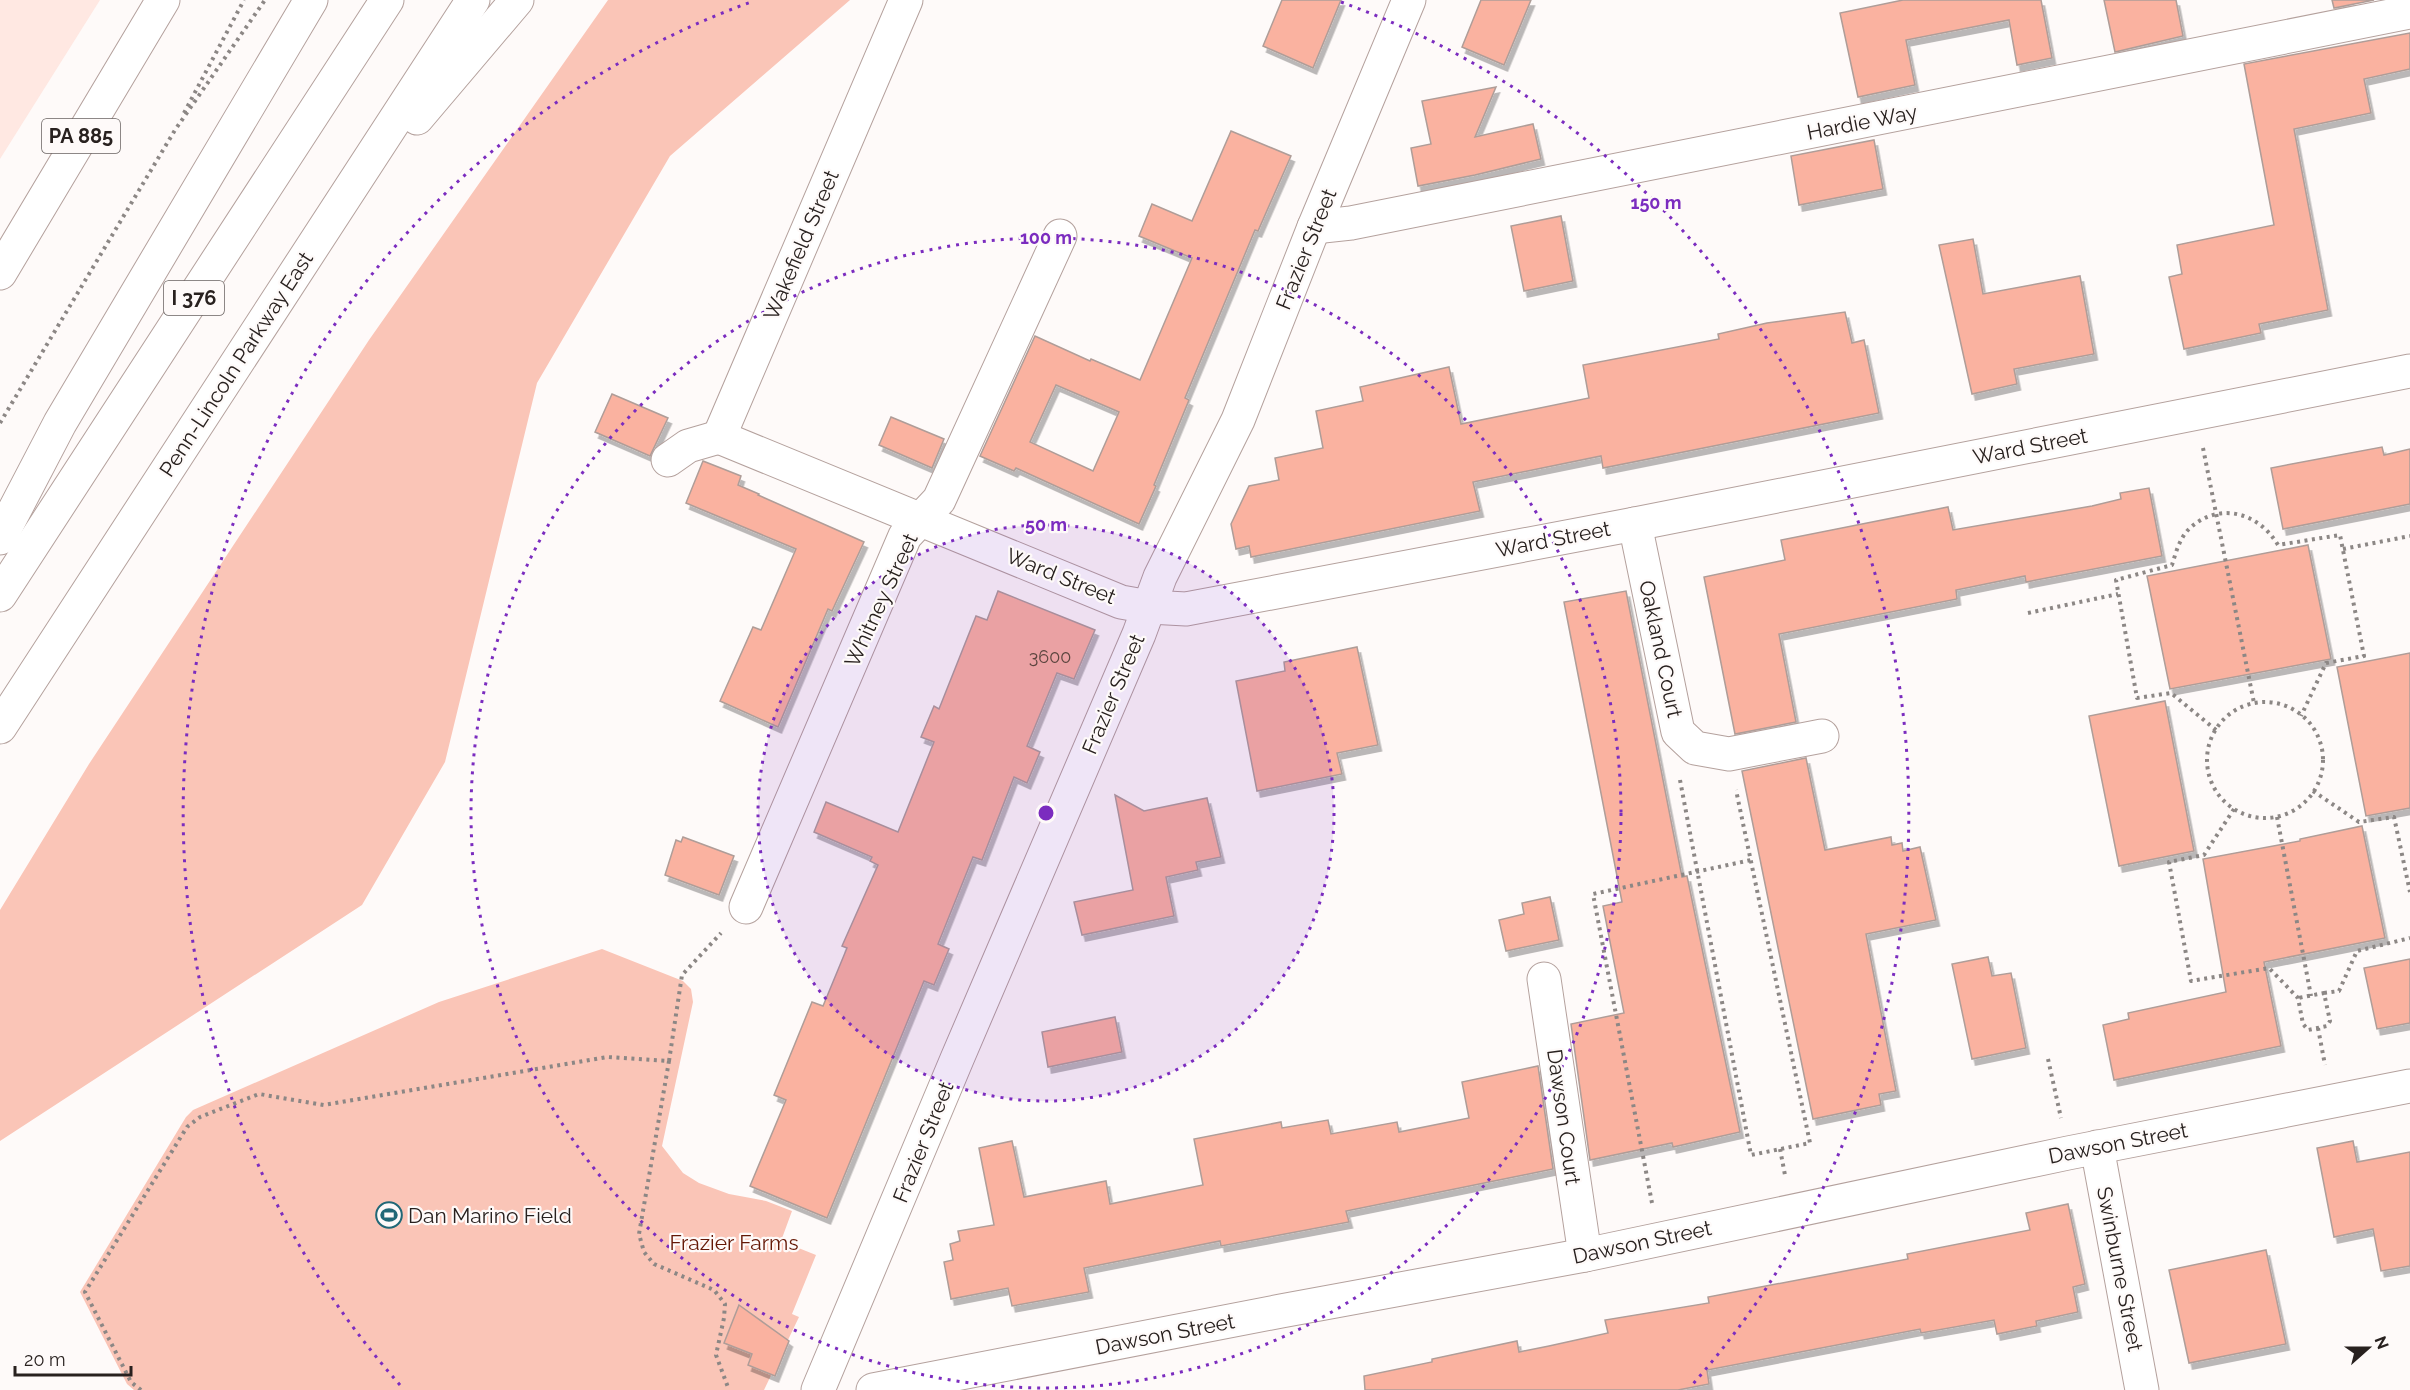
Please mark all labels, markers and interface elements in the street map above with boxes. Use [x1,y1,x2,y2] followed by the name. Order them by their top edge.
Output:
[1805,99,1919,145] street label: Hardie Way
[42,119,120,153] road number: PA 885
[758,166,844,324] street label: Wakefield Street
[1270,185,1342,313] street label: Frazier Street
[1631,192,1682,213] text: 150 m
[1020,227,1072,248] text: 100 m
[154,247,318,481] street label: Penn-Lincoln Parkway East
[164,281,224,315] road number: I 376
[1971,423,2089,469] street label: Ward Street
[1025,514,1067,535] text: 50 m
[1494,516,1612,562] street label: Ward Street
[839,529,923,671] street label: Whitney Street
[1003,543,1119,609] street label: Ward Street
[1634,578,1688,720] street label: Oakland Court
[1076,630,1150,758] street label: Frazier Street
[1029,646,1071,667] house number: 3600
[1036,803,1056,823] centre of rings
[1542,1047,1586,1187] street label: Dawson Court
[887,1078,959,1206] street label: Frazier Street
[2046,1117,2190,1169] street label: Dawson Street
[2092,1185,2148,1353] street label: Swinburne Street
[374,1200,404,1230] sports icon: Dan Marino Field
[408,1203,572,1228] place label: Dan Marino Field
[1570,1215,1714,1269] street label: Dawson Street
[669,1230,799,1255] park label: Frazier Farms
[1093,1308,1237,1360] street label: Dawson Street
[2338,1318,2398,1378] north arrow
[2370,1334,2393,1352] text: N
[15,1339,130,1377] scale bar
[24,1349,66,1370] text: 20 m

